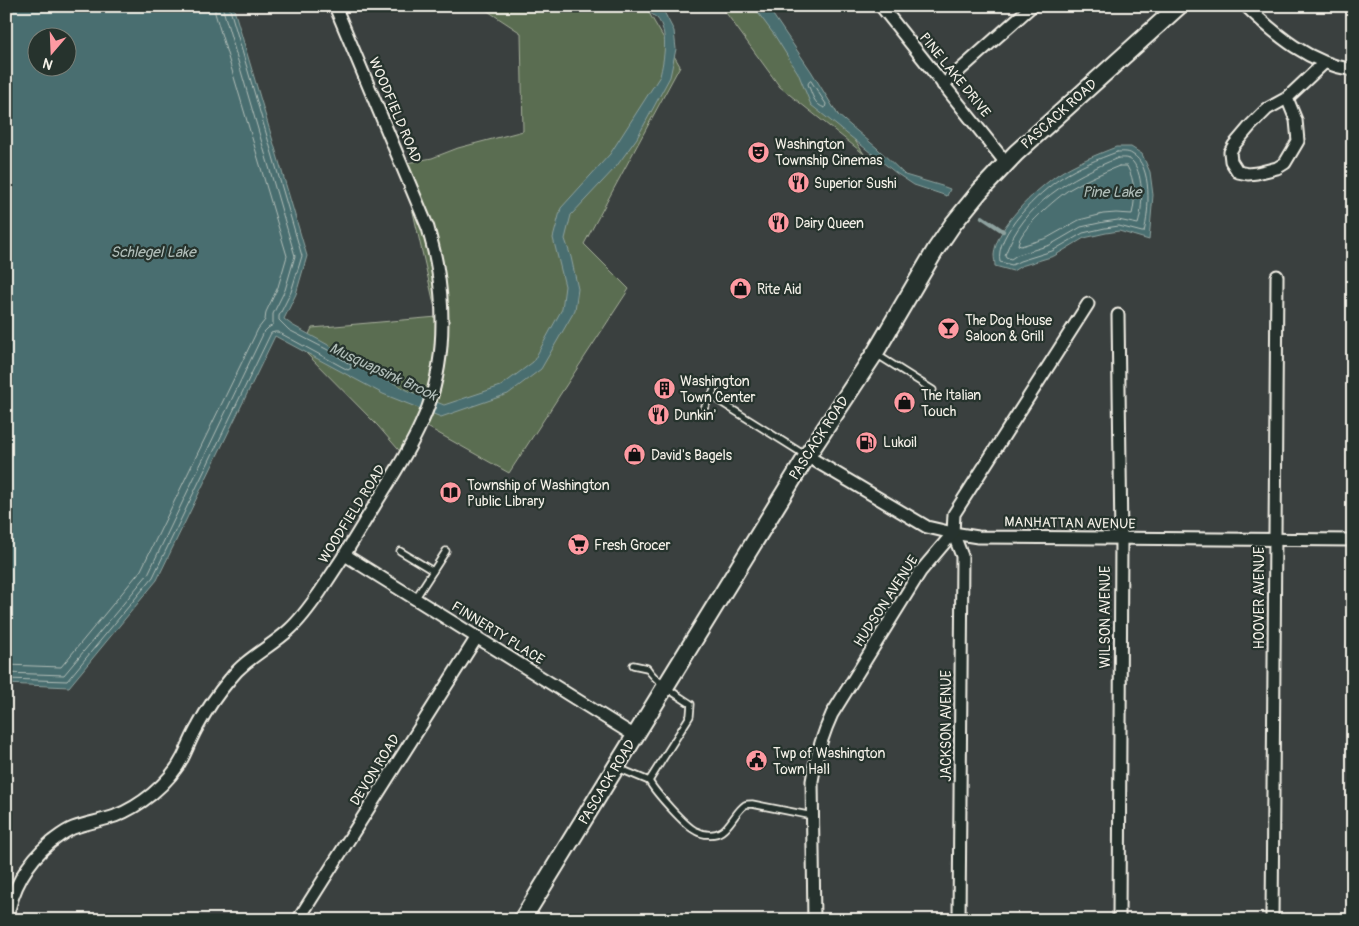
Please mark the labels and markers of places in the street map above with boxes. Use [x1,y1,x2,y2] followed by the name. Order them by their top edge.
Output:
[775,136,883,169] place label: Washington Township Cinemas
[747,140,771,164] theatre icon: Washington Township Cinemas
[786,171,810,195] restaurant icon: Superior Sushi
[814,175,897,192] place label: Superior Sushi
[767,211,791,235] restaurant icon: Dairy Queen
[795,215,864,232] place label: Dairy Queen
[729,277,753,301] shop icon: Rite Aid
[757,281,802,298] place label: Rite Aid
[965,312,1052,345] place label: The Dog House Saloon & Grill
[937,316,961,340] bar icon: The Dog House Saloon & Grill
[680,373,756,406] place label: Washington Town Center
[652,377,676,401] building icon: Washington Town Center
[921,387,981,420] place label: The Italian Touch
[893,391,917,415] shop icon: The Italian Touch
[646,403,670,427] restaurant icon: Dunkin'
[674,407,716,424] place label: Dunkin'
[855,430,879,454] fuel station icon: Lukoil
[883,434,917,451] place label: Lukoil
[623,443,647,467] shop icon: David's Bagels
[651,447,733,464] place label: David's Bagels
[467,477,610,510] place label: Township of Washington Public Library
[439,481,463,505] library icon: Township of Washington Public Library
[566,533,590,557] supermarket icon: Fresh Grocer
[594,537,670,554] place label: Fresh Grocer
[773,745,885,778] place label: Twp of Washington Town Hall
[745,749,769,773] public building icon: Twp of Washington Town Hall

